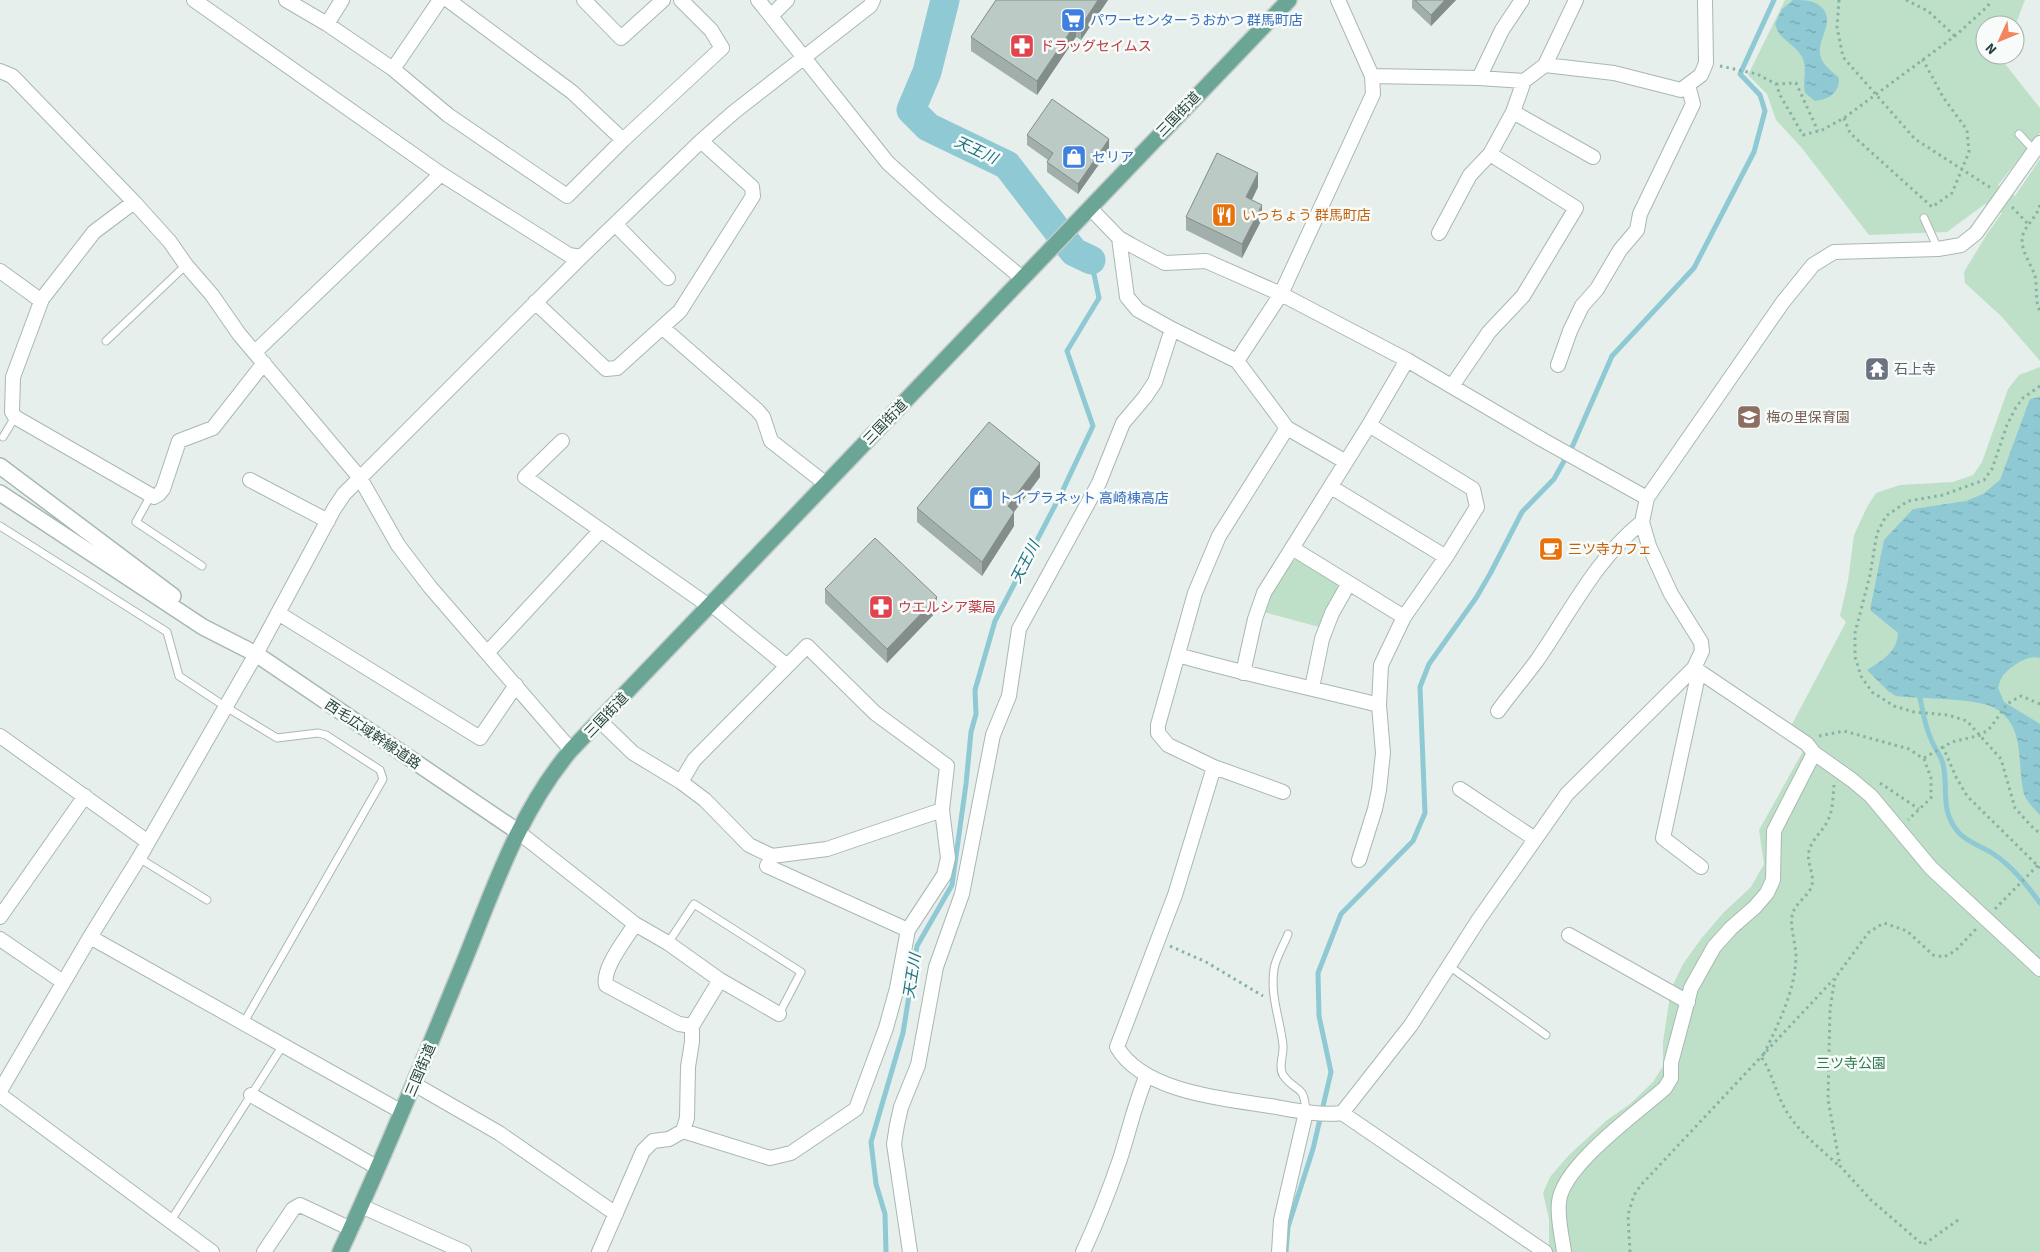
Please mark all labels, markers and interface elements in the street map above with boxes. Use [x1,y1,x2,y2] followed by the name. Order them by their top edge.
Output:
[1060,7,1086,33] supermarket icon: パワーセンターうおかつ 群馬町店
[1090,11,1303,31] place label: パワーセンターうおかつ 群馬町店
[1975,15,2025,65] north arrow
[1009,33,1035,59] pharmacy icon: ドラッグセイムス
[1040,37,1152,57] place label: ドラッグセイムス
[1981,38,2002,59] text: N
[1152,88,1205,142] street label: 三国街道
[951,131,1002,170] water label: 天王川
[1061,144,1087,170] shop icon: セリア
[1092,148,1134,168] place label: セリア
[1211,202,1237,228] restaurant icon: いっちょう 群馬町店
[1242,206,1371,226] place label: いっちょう 群馬町店
[1864,356,1890,382] temple icon: 石上寺
[1894,360,1936,380] place label: 石上寺
[859,396,912,450] street label: 三国街道
[1736,404,1762,430] school or university icon: 梅の里保育園
[1766,408,1850,428] place label: 梅の里保育園
[968,485,994,511] shop icon: トイプラネット 高崎棟高店
[998,489,1169,509] place label: トイプラネット 高崎棟高店
[1006,536,1046,587] water label: 天王川
[1538,536,1564,562] cafe icon: 三ツ寺カフェ
[1568,540,1652,560] place label: 三ツ寺カフェ
[868,594,894,620] pharmacy icon: ウエルシア薬局
[898,598,996,618] place label: ウエルシア薬局
[580,689,633,743] street label: 三国街道
[320,695,424,774] street label: 西毛広域幹線道路
[899,950,927,1000] water label: 天王川
[401,1041,441,1100] street label: 三国街道
[1816,1054,1886,1074] park label: 三ツ寺公園

